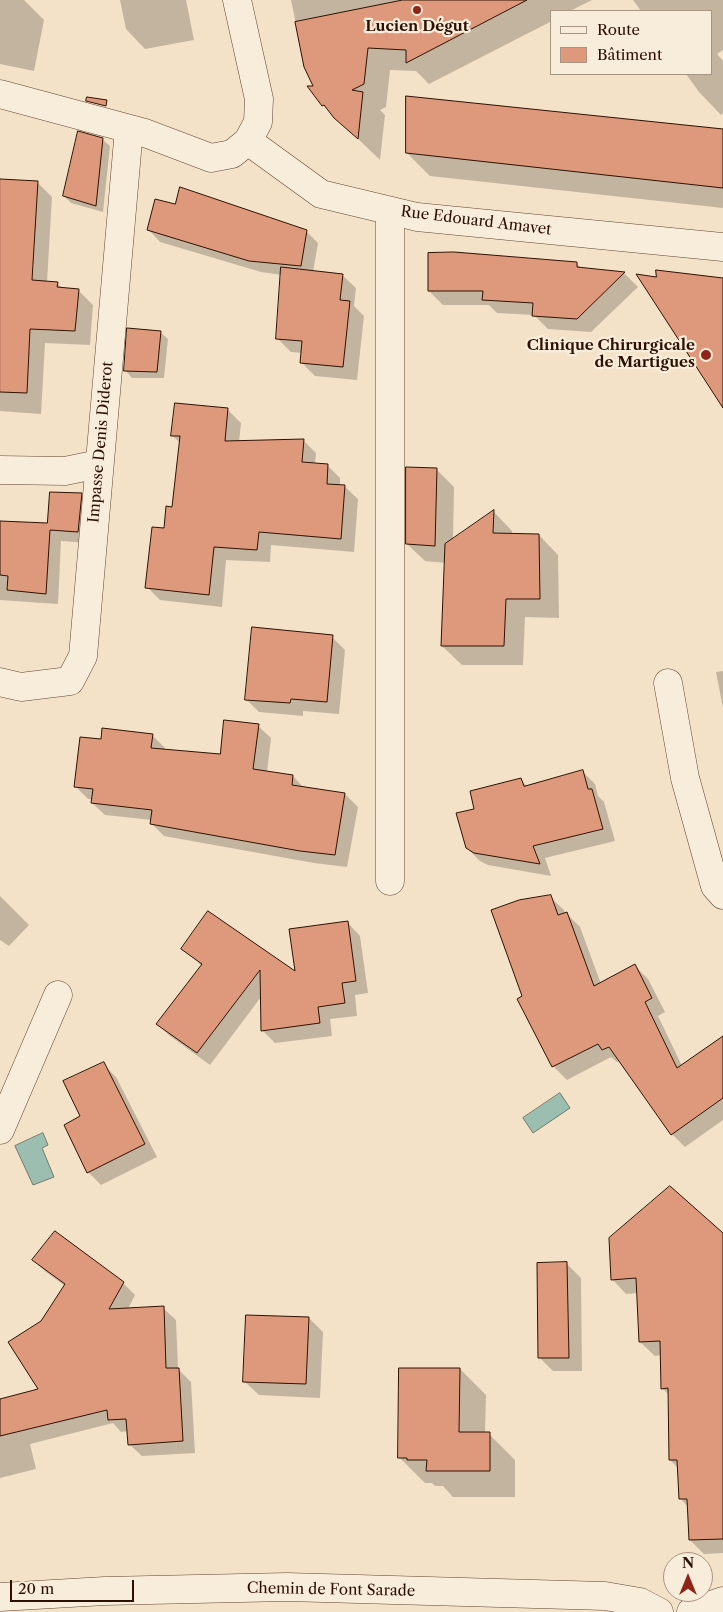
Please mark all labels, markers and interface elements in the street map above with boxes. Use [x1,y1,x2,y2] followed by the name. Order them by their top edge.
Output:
[411,4,423,16] marker: Lucien Dégut
[550,10,713,75] legend
[365,18,469,36] place label: Lucien Dégut
[597,20,640,39] text: Route
[597,45,662,64] text: Bâtiment
[400,203,552,239] street label: Rue Edouard Amavet
[527,337,695,372] place label: Clinique Chirurgicale de Martigues
[699,348,713,362] marker: Clinique Chirurgicale de Martigues
[85,360,117,524] street label: Impasse Denis Diderot
[663,1552,713,1602] north arrow
[682,1554,694,1572] text: N
[12,1570,136,1602] scale bar
[18,1579,54,1598] text: 20 m
[247,1580,415,1600] street label: Chemin de Font Sarade

